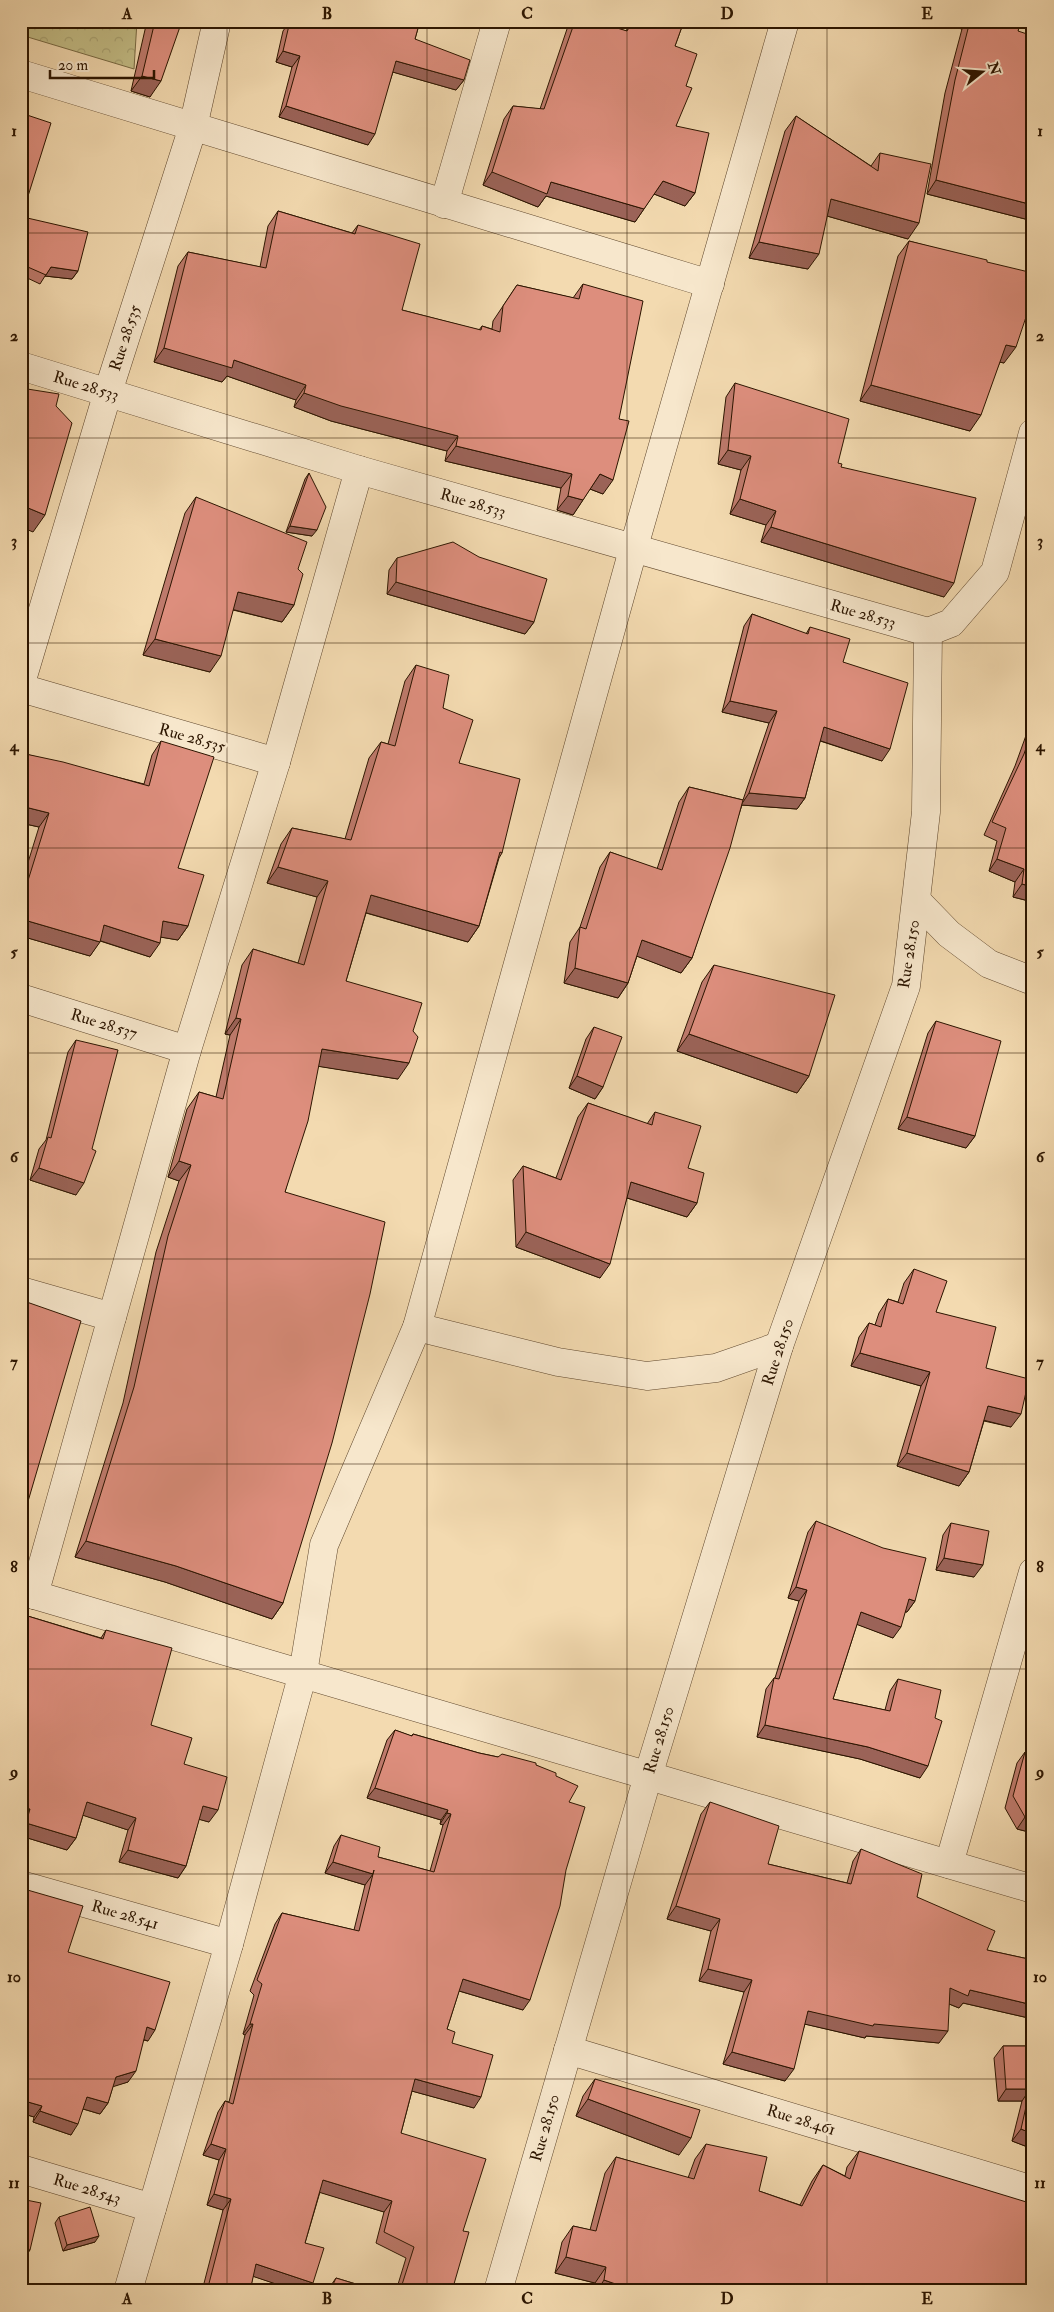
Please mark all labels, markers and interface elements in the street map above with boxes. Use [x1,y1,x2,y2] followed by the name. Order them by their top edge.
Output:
[121,4,133,24] text: A
[322,4,332,24] text: B
[521,4,533,24] text: C
[720,4,734,24] text: D
[921,4,933,24] text: E
[50,48,154,80] scale bar
[956,48,1006,98] north arrow
[58,56,88,75] text: 20 m
[984,59,1004,77] text: N
[11,121,17,141] text: 1
[1037,121,1043,141] text: 1
[105,302,145,374] street label: Rue 28.535
[10,326,18,346] text: 2
[1036,326,1044,346] text: 2
[51,367,121,405] street label: Rue 28.533
[438,484,508,522] street label: Rue 28.533
[11,531,17,551] text: 3
[1037,531,1043,551] text: 3
[828,595,898,633] street label: Rue 28.533
[156,719,228,757] street label: Rue 28.535
[9,736,20,756] text: 4
[1035,736,1046,756] text: 4
[894,918,924,990] street label: Rue 28.150
[10,942,18,962] text: 5
[1036,942,1044,962] text: 5
[68,1004,140,1044] street label: Rue 28.537
[10,1147,20,1167] text: 6
[1036,1147,1046,1167] text: 6
[758,1316,798,1388] street label: Rue 28.150
[10,1352,18,1372] text: 7
[1036,1352,1044,1372] text: 7
[10,1557,18,1577] text: 8
[1036,1557,1044,1577] text: 8
[639,1704,679,1776] street label: Rue 28.150
[8,1762,18,1782] text: 9
[1034,1762,1044,1782] text: 9
[89,1896,161,1934] street label: Rue 28.541
[7,1967,21,1987] text: 10
[1033,1967,1047,1987] text: 10
[526,2092,564,2164] street label: Rue 28.150
[764,2100,838,2140] street label: Rue 28.461
[51,2169,123,2209] street label: Rue 28.543
[8,2173,20,2193] text: 11
[1034,2173,1046,2193] text: 11
[121,2289,133,2309] text: A
[322,2289,332,2309] text: B
[521,2289,533,2309] text: C
[720,2289,734,2309] text: D
[921,2289,933,2309] text: E

